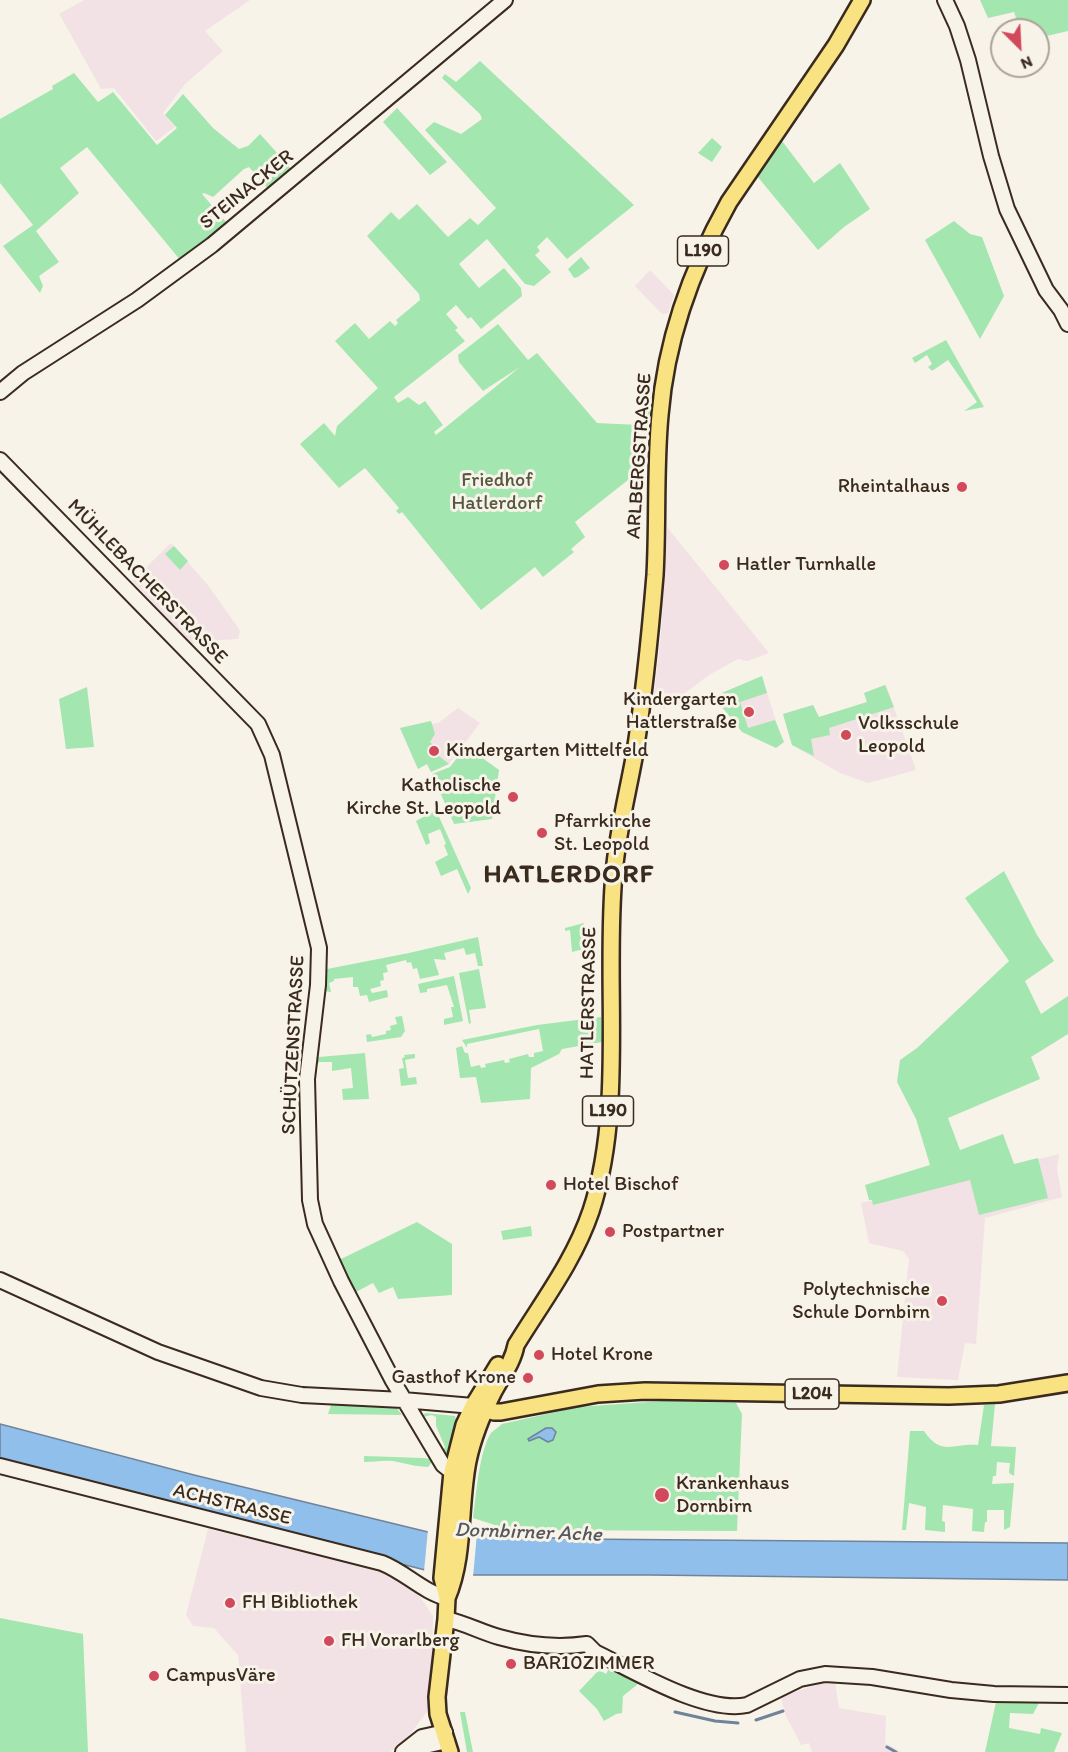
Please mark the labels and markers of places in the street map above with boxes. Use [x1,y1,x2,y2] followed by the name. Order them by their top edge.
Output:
[838,475,950,499] place label: Rheintalhaus
[955,480,969,494] marker: Rheintalhaus
[736,553,876,577] place label: Hatler Turnhalle
[717,558,731,572] marker: Hatler Turnhalle
[623,688,737,735] place label: Kindergarten Hatlerstraße
[742,705,756,719] marker: Kindergarten Hatlerstraße
[858,712,959,759] place label: Volksschule Leopold
[839,728,853,742] marker: Volksschule Leopold
[446,739,648,763] place label: Kindergarten Mittelfeld
[427,744,441,758] marker: Kindergarten Mittelfeld
[346,774,501,821] place label: Katholische Kirche St. Leopold
[506,790,520,804] marker: Katholische Kirche St. Leopold
[554,810,651,857] place label: Pfarrkirche St. Leopold
[535,826,549,840] marker: Pfarrkirche St. Leopold
[563,1173,679,1197] place label: Hotel Bischof
[544,1178,558,1192] marker: Hotel Bischof
[622,1220,724,1244] place label: Postpartner
[603,1225,617,1239] marker: Postpartner
[792,1278,930,1325] place label: Polytechnische Schule Dornbirn
[935,1294,949,1308] marker: Polytechnische Schule Dornbirn
[551,1343,653,1367] place label: Hotel Krone
[532,1348,546,1362] marker: Hotel Krone
[392,1366,516,1390] place label: Gasthof Krone
[521,1371,535,1385] marker: Gasthof Krone
[676,1472,789,1519] place label: Krankenhaus Dornbirn
[653,1486,671,1504] marker: Krankenhaus Dornbirn
[242,1591,358,1615] place label: FH Bibliothek
[223,1596,237,1610] marker: FH Bibliothek
[341,1629,460,1653] place label: FH Vorarlberg
[322,1634,336,1648] marker: FH Vorarlberg
[523,1652,654,1676] place label: BAR10ZIMMER
[504,1657,518,1671] marker: BAR10ZIMMER
[166,1664,276,1688] place label: CampusVäre
[147,1669,161,1683] marker: CampusVäre

